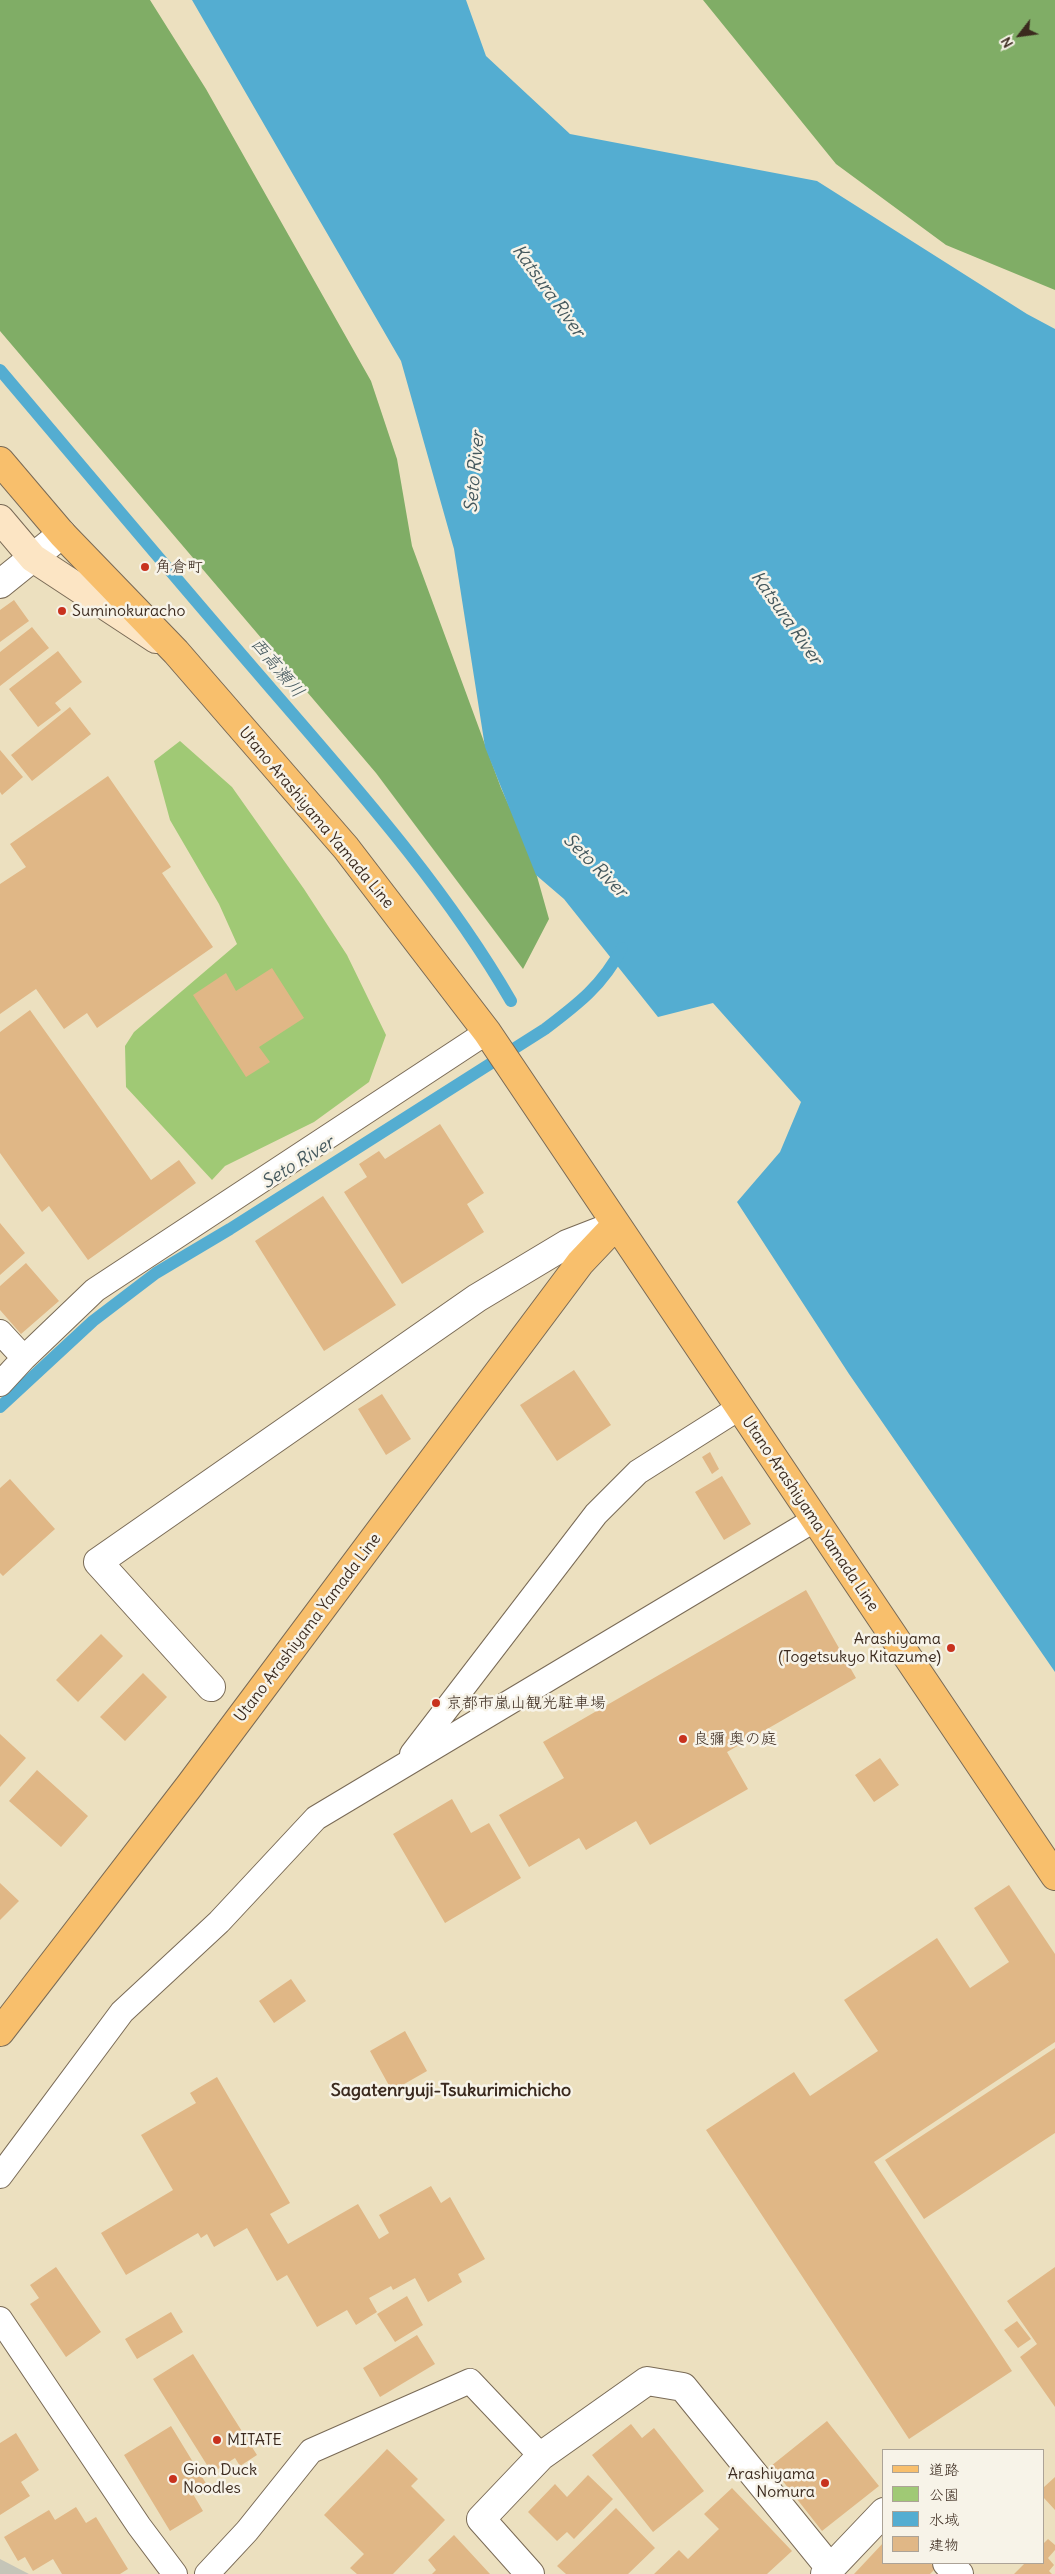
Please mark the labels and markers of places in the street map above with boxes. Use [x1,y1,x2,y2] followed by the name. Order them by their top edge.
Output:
[155,557,203,577] place label: 角倉町
[139,561,151,573] marker: 角倉町
[72,601,185,621] place label: Suminokuracho
[56,605,68,617] marker: Suminokuracho
[778,1629,941,1667] place label: Arashiyama (Togetsukyo Kitazume)
[945,1642,957,1654] marker: Arashiyama (Togetsukyo Kitazume)
[446,1693,606,1713] place label: 京都市嵐山観光駐車場
[430,1697,442,1709] marker: 京都市嵐山観光駐車場
[693,1729,777,1749] place label: 良彌 奥の庭
[677,1733,689,1745] marker: 良彌 奥の庭
[227,2430,282,2450] place label: MITATE
[211,2434,223,2446] marker: MITATE
[183,2460,257,2498] place label: Gion Duck Noodles
[728,2464,815,2502] place label: Arashiyama Nomura
[167,2473,179,2485] marker: Gion Duck Noodles
[819,2477,831,2489] marker: Arashiyama Nomura

